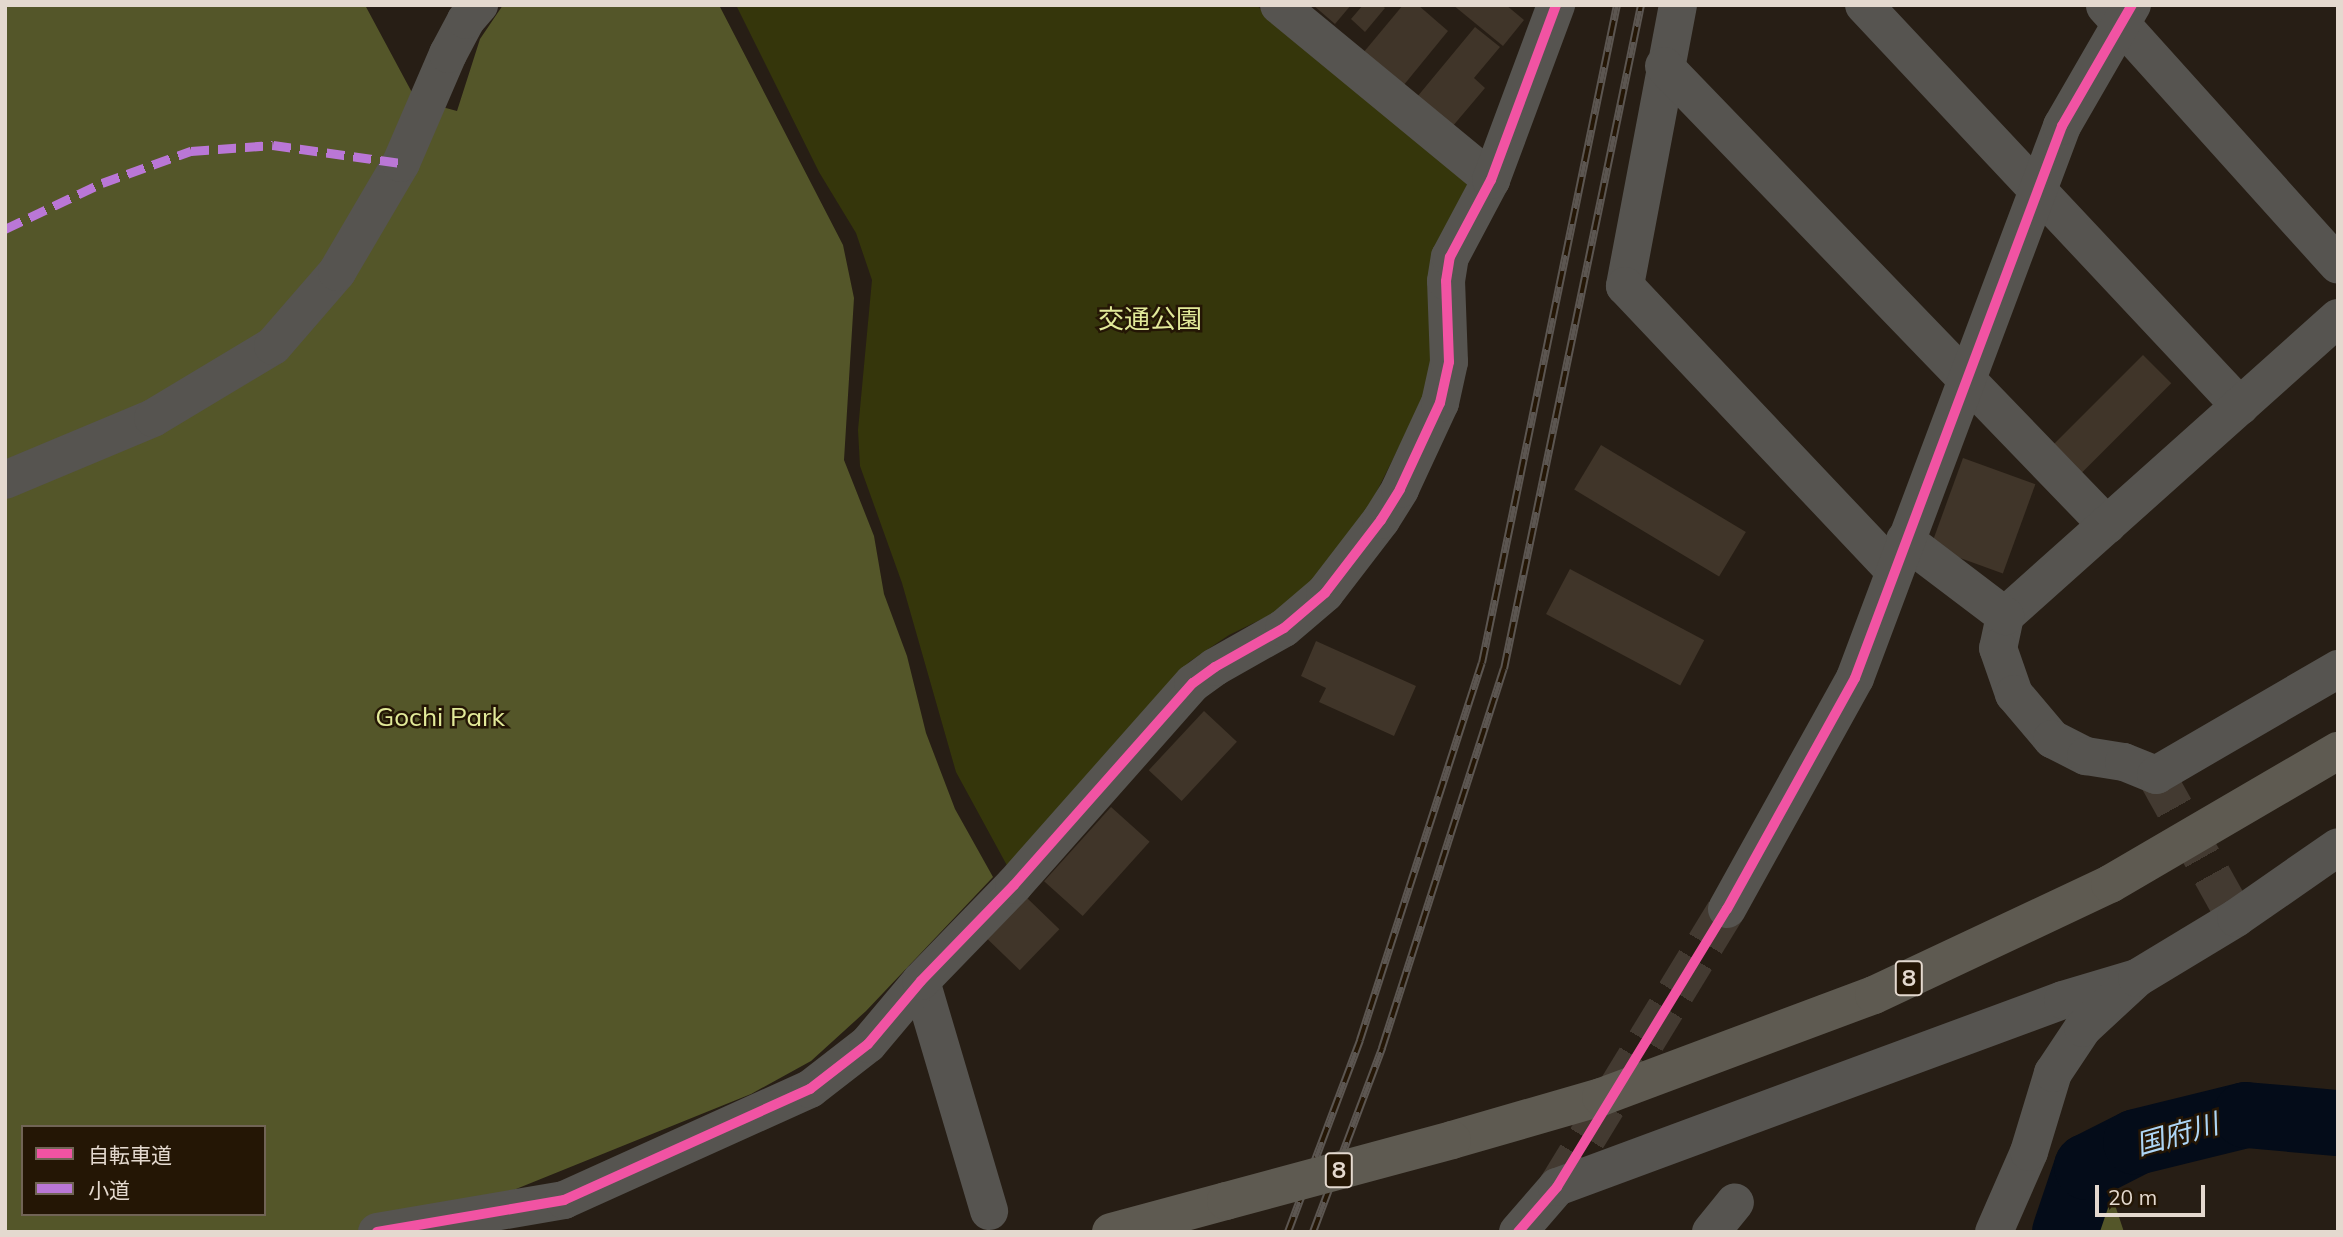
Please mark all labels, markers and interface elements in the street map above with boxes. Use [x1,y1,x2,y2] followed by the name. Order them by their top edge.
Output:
[1098,303,1202,335] park label: 交通公園
[375,701,505,733] park label: Gochi Park
[1893,958,1925,998] road number: 8
[2132,1106,2222,1162] water label: 国府川
[21,1125,266,1216] legend
[88,1142,172,1168] text: 自転車道
[1323,1150,1355,1190] road number: 8
[2098,1170,2208,1214] scale bar
[88,1177,130,1203] text: 小道
[2108,1184,2157,1210] text: 20 m

